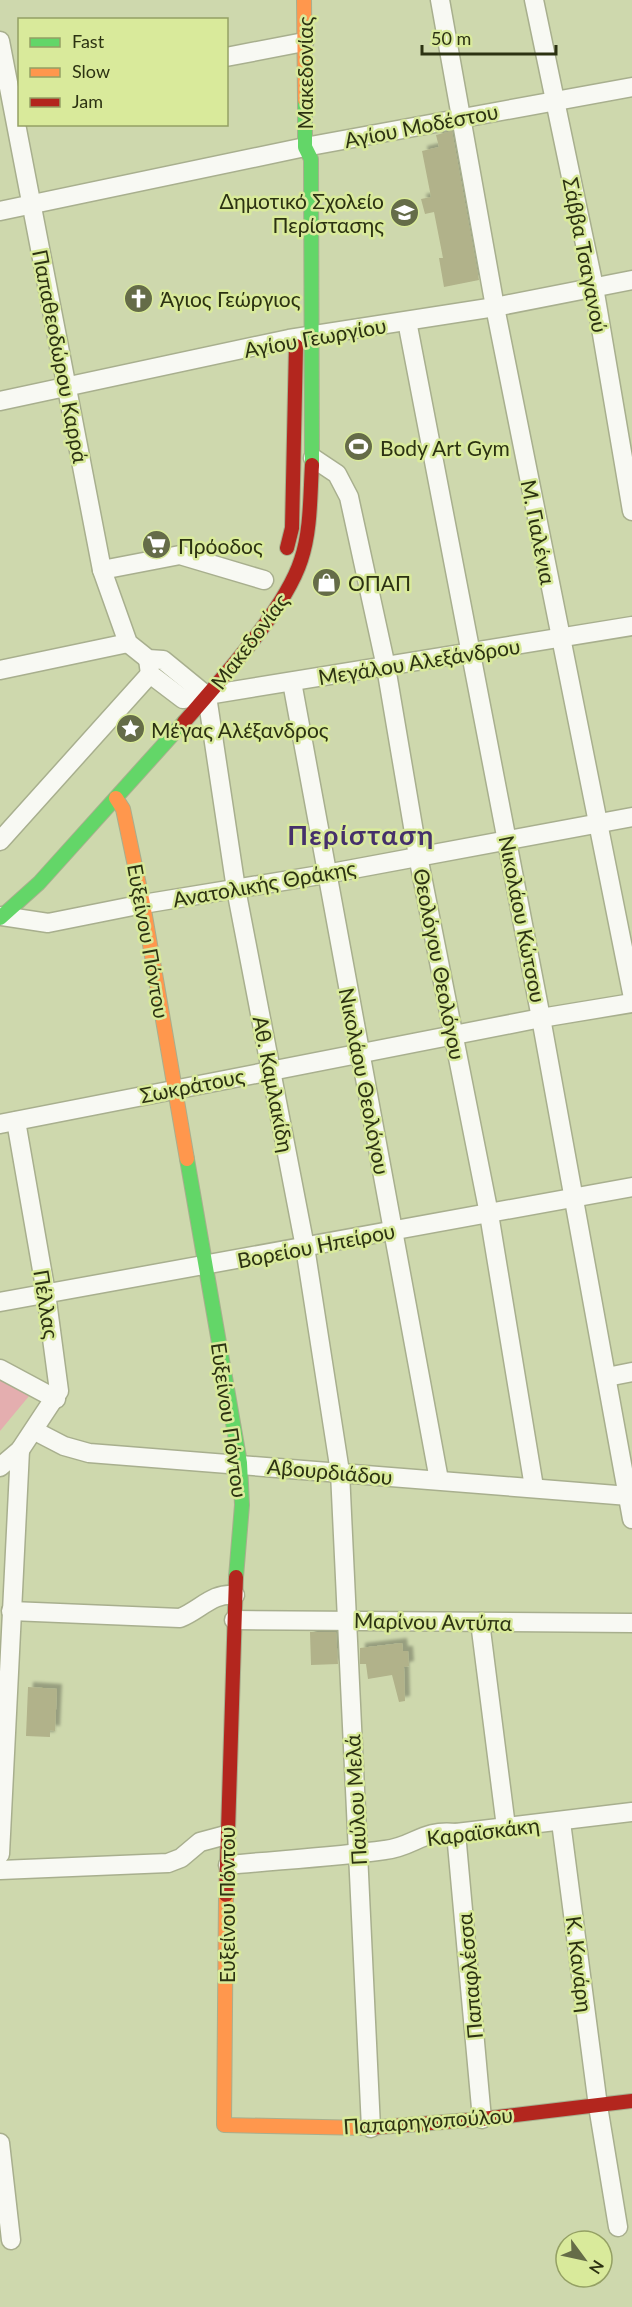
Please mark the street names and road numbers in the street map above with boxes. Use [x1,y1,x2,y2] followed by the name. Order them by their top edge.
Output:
[292,16,317,130] street label: Μακεδονίας
[342,98,500,152] street label: Αγίου Μοδέστου
[559,175,613,335] street label: Σάββα Τσαγανού
[28,247,94,465] street label: Παπαθεοδώρου Καρρά
[242,312,388,362] street label: Αγίου Γεωργίου
[517,477,562,587] street label: Μ. Γιαλένια
[205,588,293,694] street label: Μακεδονίας
[316,633,522,689] street label: Μεγάλου Αλεξάνδρου
[495,833,551,1005] street label: Νικολάου Κώτσου
[170,855,358,911] street label: Ανατολικής Θράκης
[123,862,175,1020] street label: Ευξείνου Πόντου
[409,866,471,1062] street label: Θεολόγου Θεολόγου
[335,985,395,1177] street label: Νικολάου Θεολόγου
[249,1014,299,1154] street label: Αθ. Καμλακίδη
[138,1063,247,1107] street label: Σωκράτους
[235,1217,397,1273] street label: Βορείου Ηπείρου
[29,1268,65,1341] street label: Πέλλας
[207,1341,253,1499] street label: Ευξείνου Πόντου
[266,1453,394,1489] street label: Αβουρδιάδου
[354,1607,513,1635] street label: Μαρίνου Αντύπα
[339,1733,371,1866] street label: Παύλου Μελά
[425,1812,541,1850] street label: Καραϊσκάκη
[214,1827,239,1983] street label: Ευξείνου Πόντου
[451,1911,487,2040] street label: Παπαφλέσσα
[562,1914,598,2014] street label: Κ. Κανάρη
[342,2102,514,2138] street label: Παπαρηγοπούλου

